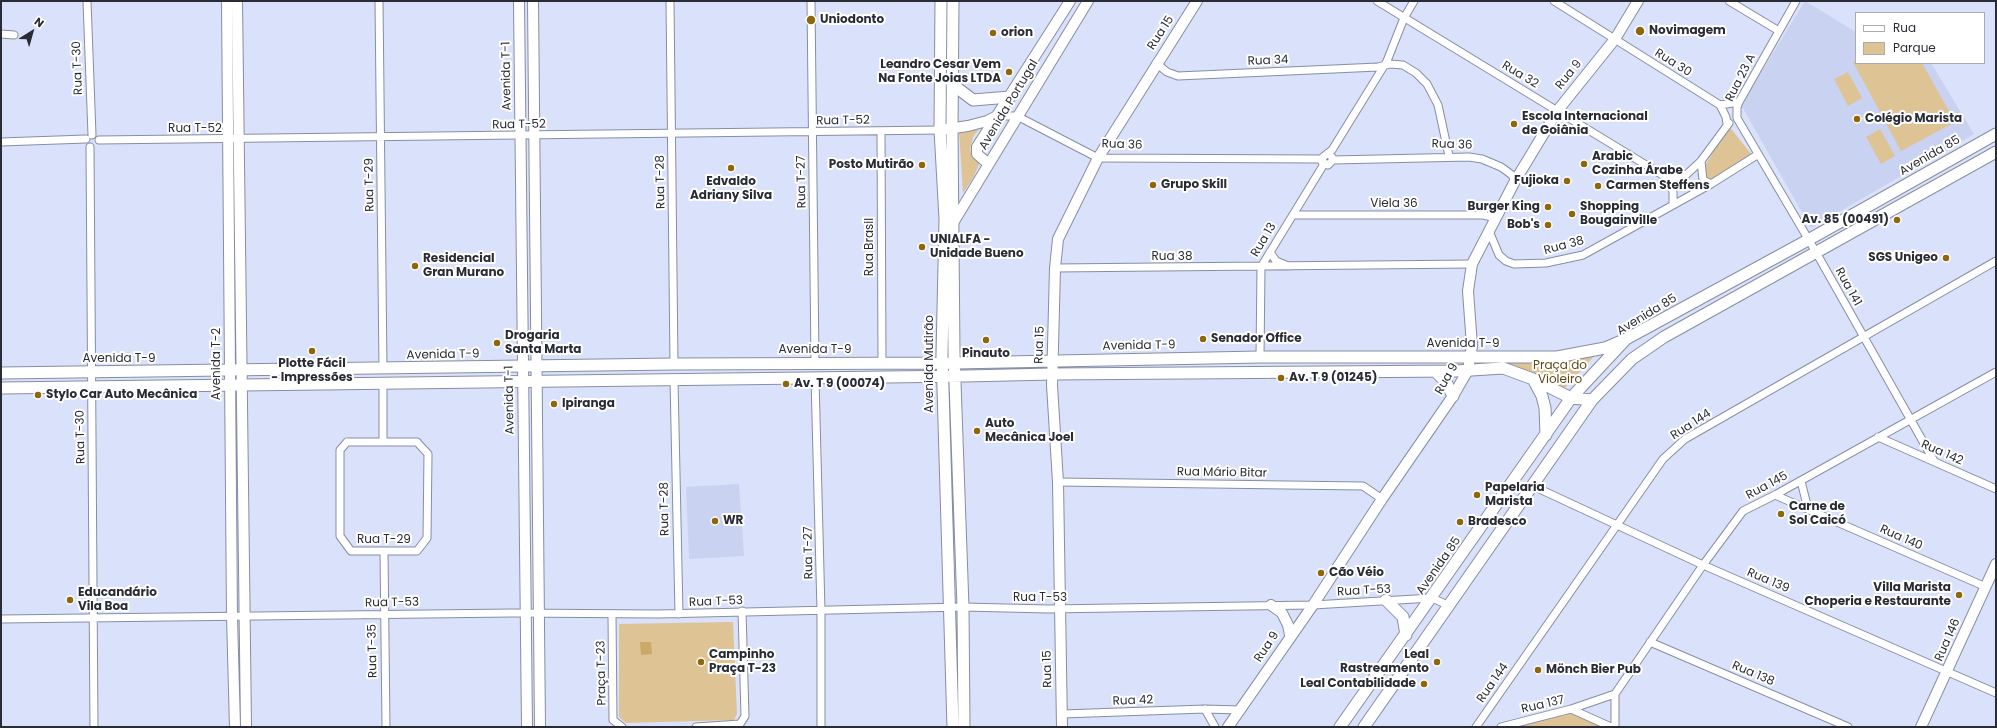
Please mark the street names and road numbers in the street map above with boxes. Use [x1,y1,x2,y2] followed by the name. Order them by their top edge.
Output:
[1145,13,1177,53] street label: Rua 15
[70,41,86,95] street label: Rua T-30
[499,41,515,111] street label: Avenida T-1
[1652,46,1694,80] street label: Rua 30
[1723,52,1759,104] street label: Rua 23 A
[1247,53,1289,69] street label: Rua 34
[976,57,1042,153] street label: Avenida Portugal
[1553,57,1585,93] street label: Rua 9
[1499,58,1541,92] street label: Rua 32
[816,113,870,129] street label: Rua T-52
[492,117,546,133] street label: Rua T-52
[168,122,222,136] street label: Rua T-52
[1897,133,1963,179] street label: Avenida 85
[1101,137,1143,153] street label: Rua 36
[1431,137,1473,153] street label: Rua 36
[653,155,669,209] street label: Rua T-28
[794,155,810,209] street label: Rua T-27
[362,158,378,212] street label: Rua T-29
[1370,197,1418,211] street label: Viela 36
[863,218,877,276] street label: Rua Brasil
[1248,220,1280,260] street label: Rua 13
[1542,234,1586,258] street label: Rua 38
[1152,250,1192,264] street label: Rua 38
[1832,265,1864,309] street label: Rua 141
[1614,291,1680,339] street label: Avenida 85
[923,315,937,413] street label: Avenida Mutirão
[1032,326,1048,364] street label: Rua 15
[210,328,224,400] street label: Avenida T-2
[1427,337,1499,351] street label: Avenida T-9
[1102,338,1176,354] street label: Avenida T-9
[779,343,851,357] street label: Avenida T-9
[406,347,480,363] street label: Avenida T-9
[83,352,155,366] street label: Avenida T-9
[1432,361,1462,397] street label: Rua 9
[502,365,518,435] street label: Avenida T-1
[1668,407,1714,443] street label: Rua 144
[73,410,89,464] street label: Rua T-30
[1919,437,1965,469] street label: Rua 142
[1177,465,1267,481] street label: Rua Mário Bitar
[1744,469,1790,503] street label: Rua 145
[657,482,673,536] street label: Rua T-28
[1877,522,1925,554] street label: Rua 140
[801,526,817,580] street label: Rua T-27
[357,533,411,547] street label: Rua T-29
[1414,534,1464,598] street label: Avenida 85
[1745,566,1791,596] street label: Rua 139
[1337,582,1391,600] street label: Rua T-53
[1013,591,1067,605] street label: Rua T-53
[689,594,743,610] street label: Rua T-53
[365,595,419,611] street label: Rua T-53
[1932,616,1964,664] street label: Rua 146
[365,624,381,678] street label: Rua T-35
[1252,629,1282,665] street label: Rua 9
[594,640,610,706] street label: Praça T-23
[1040,650,1056,688] street label: Rua 15
[1730,659,1776,689] street label: Rua 138
[1474,660,1512,706] street label: Rua 144
[1112,693,1154,709] street label: Rua 42
[1520,693,1566,717] street label: Rua 137

